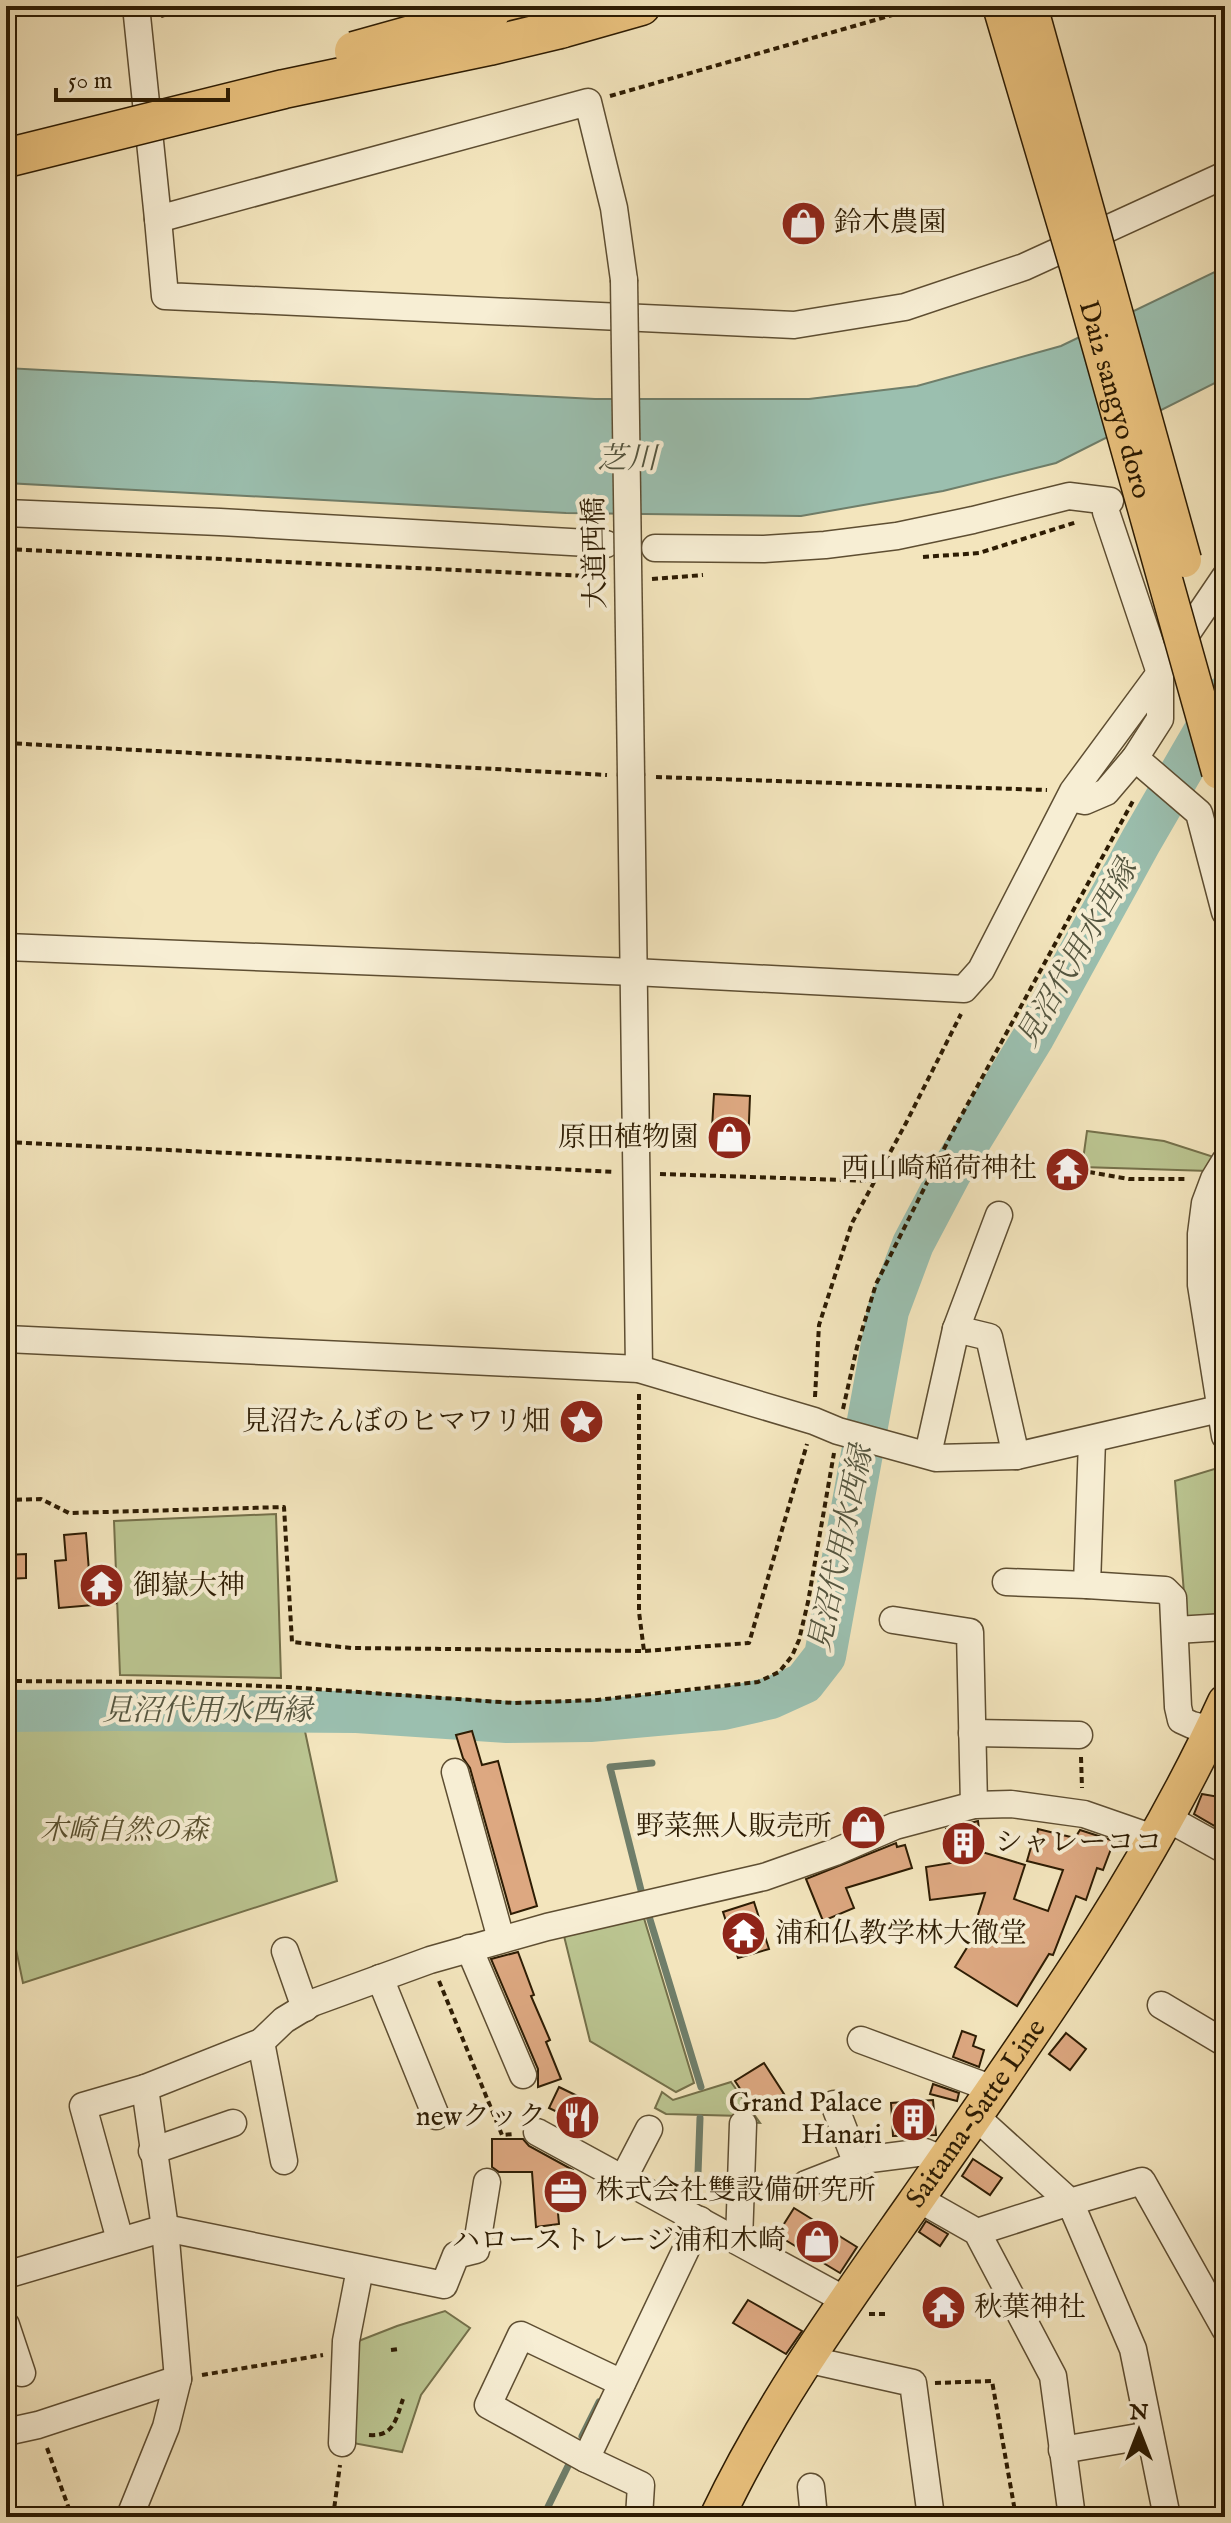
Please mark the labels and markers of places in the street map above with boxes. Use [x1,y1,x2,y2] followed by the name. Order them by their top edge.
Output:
[779,199,827,247] shop icon: 鈴木農園
[834,206,946,241] place label: 鈴木農園
[705,1114,753,1162] shop icon: 原田植物園
[558,1121,698,1156] place label: 原田植物園
[1044,1145,1092,1193] temple icon: 西山崎稲荷神社
[841,1152,1037,1187] place label: 西山崎稲荷神社
[557,1398,605,1446] place icon: 見沼たんぼのヒマワリ畑
[242,1405,550,1440] place label: 見沼たんぼのヒマワリ畑
[78,1562,126,1610] temple icon: 御嶽大神
[133,1569,245,1604] place label: 御嶽大神
[839,1803,887,1851] shop icon: 野菜無人販売所
[636,1810,832,1845] place label: 野菜無人販売所
[940,1819,988,1867] building icon: シャレーココ
[995,1826,1162,1861] place label: シャレーココ
[720,1910,768,1958] temple icon: 浦和仏教学林大徹堂
[775,1917,1027,1952] place label: 浦和仏教学林大徹堂
[729,2086,882,2153] place label: Grand Palace Hanari
[553,2093,601,2141] restaurant icon: newクック
[889,2095,937,2143] building icon: Grand Palace Hanari
[416,2100,546,2135] place label: newクック
[541,2167,589,2215] office icon: 株式会社雙設備研究所
[596,2174,876,2209] place label: 株式会社雙設備研究所
[793,2217,841,2265] shop icon: ハローストレージ浦和木崎
[452,2224,786,2259] place label: ハローストレージ浦和木崎
[919,2284,967,2332] temple icon: 秋葉神社
[974,2291,1086,2326] place label: 秋葉神社

